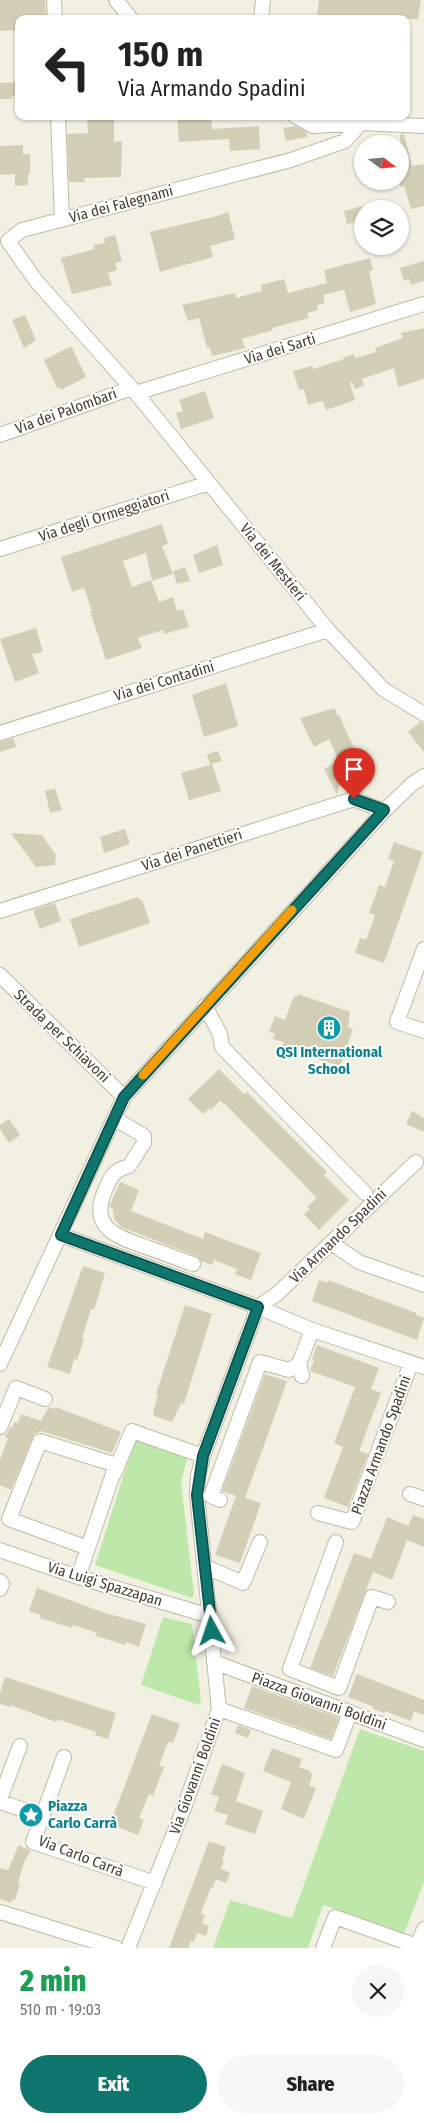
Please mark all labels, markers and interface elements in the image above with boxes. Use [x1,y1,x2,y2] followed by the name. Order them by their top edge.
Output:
[118,33,203,75] text: 150 m
[35,35,100,100] icon: left
[118,75,305,102] text: Via Armando Spadini
[354,135,409,190] north arrow
[354,135,409,255] map controls
[67,181,175,227] street label: Via dei Falegnami
[354,200,409,255] button: layers
[242,330,318,368] street label: Via dei Sarti
[13,384,119,438] street label: Via dei Palombari
[36,486,172,546] street label: Via degli Ormeggiatori
[236,520,310,604] street label: Via dei Mestieri
[112,657,216,705] street label: Via dei Contadini
[333,748,375,799] pin
[340,755,368,783] icon: arrive
[139,825,245,875] street label: Via dei Panettieri
[10,986,114,1086] street label: Strada per Schiavoni
[316,1015,342,1041] building icon: QSI International School
[276,1043,383,1078] place label: QSI International School
[286,1185,390,1287] street label: Via Armando Spadini
[347,1373,415,1517] street label: Piazza Armando Spadini
[45,1558,165,1610] street label: Via Luigi Spazzapan
[185,1604,237,1656] position arrow
[249,1668,389,1734] street label: Piazza Giovanni Boldini
[166,1715,224,1837] street label: Via Giovanni Boldini
[48,1797,118,1832] place label: Piazza Carlo Carrà
[18,1802,44,1828] place icon: Piazza Carlo Carrà
[36,1832,126,1880] street label: Via Carlo Carrà
[20,1963,86,1999] text: 2 min
[352,1965,404,2017] button: close
[20,2000,101,2019] text: 510 m · 19:03
[20,2055,207,2113] button: Exit
[217,2055,404,2113] button: Share

